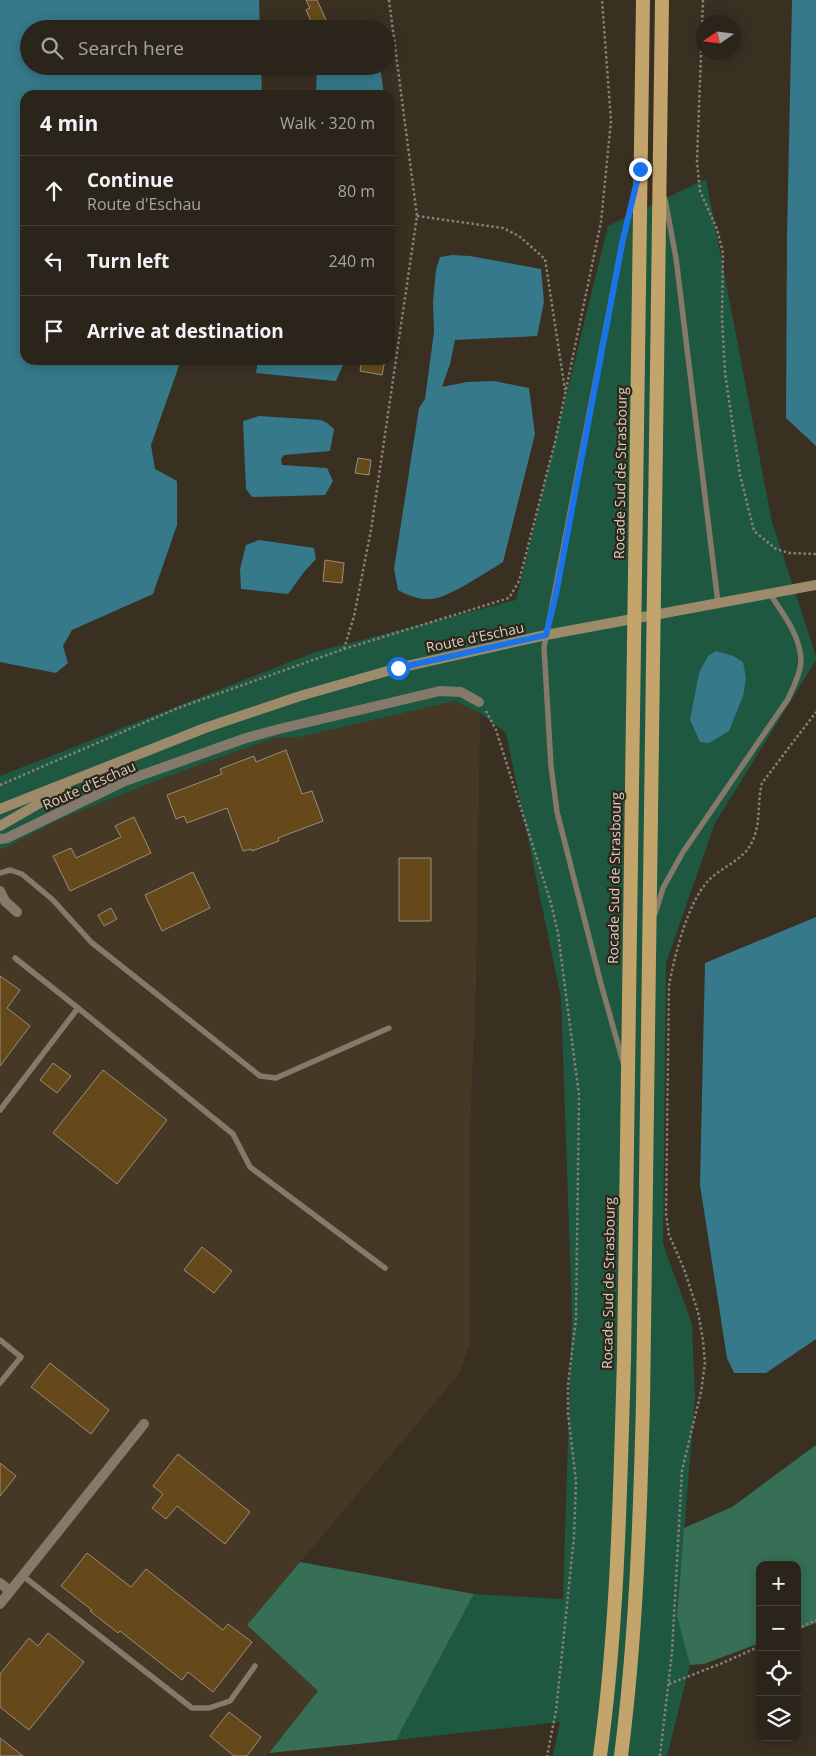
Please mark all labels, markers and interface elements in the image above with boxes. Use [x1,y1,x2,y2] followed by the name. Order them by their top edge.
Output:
[696,15,741,60] north arrow
[20,20,395,75] search box
[38,34,66,62] icon: search
[78,35,184,61] text: Search here
[40,109,98,137] text: 4 min
[280,112,375,134] text: Walk · 320 m
[629,158,652,181] route end
[87,167,174,193] text: Continue
[40,177,68,205] icon: ahead
[338,180,375,202] text: 80 m
[87,193,201,215] text: Route d'Eschau
[40,247,68,275] icon: left
[87,248,169,274] text: Turn left
[329,250,375,272] text: 240 m
[40,317,68,345] icon: arrive
[87,318,284,344] text: Arrive at destination
[609,387,631,559] street label: Rocade Sud de Strasbourg
[424,617,526,657] street label: Route d'Eschau
[387,657,410,680] route start
[40,756,138,814] street label: Route d'Eschau
[603,792,625,964] street label: Rocade Sud de Strasbourg
[597,1197,619,1369] street label: Rocade Sud de Strasbourg
[756,1561,801,1741] map controls
[756,1561,801,1606] button: +
[756,1606,801,1651] button: −
[756,1651,801,1696] button: locate
[756,1696,801,1741] button: layers

